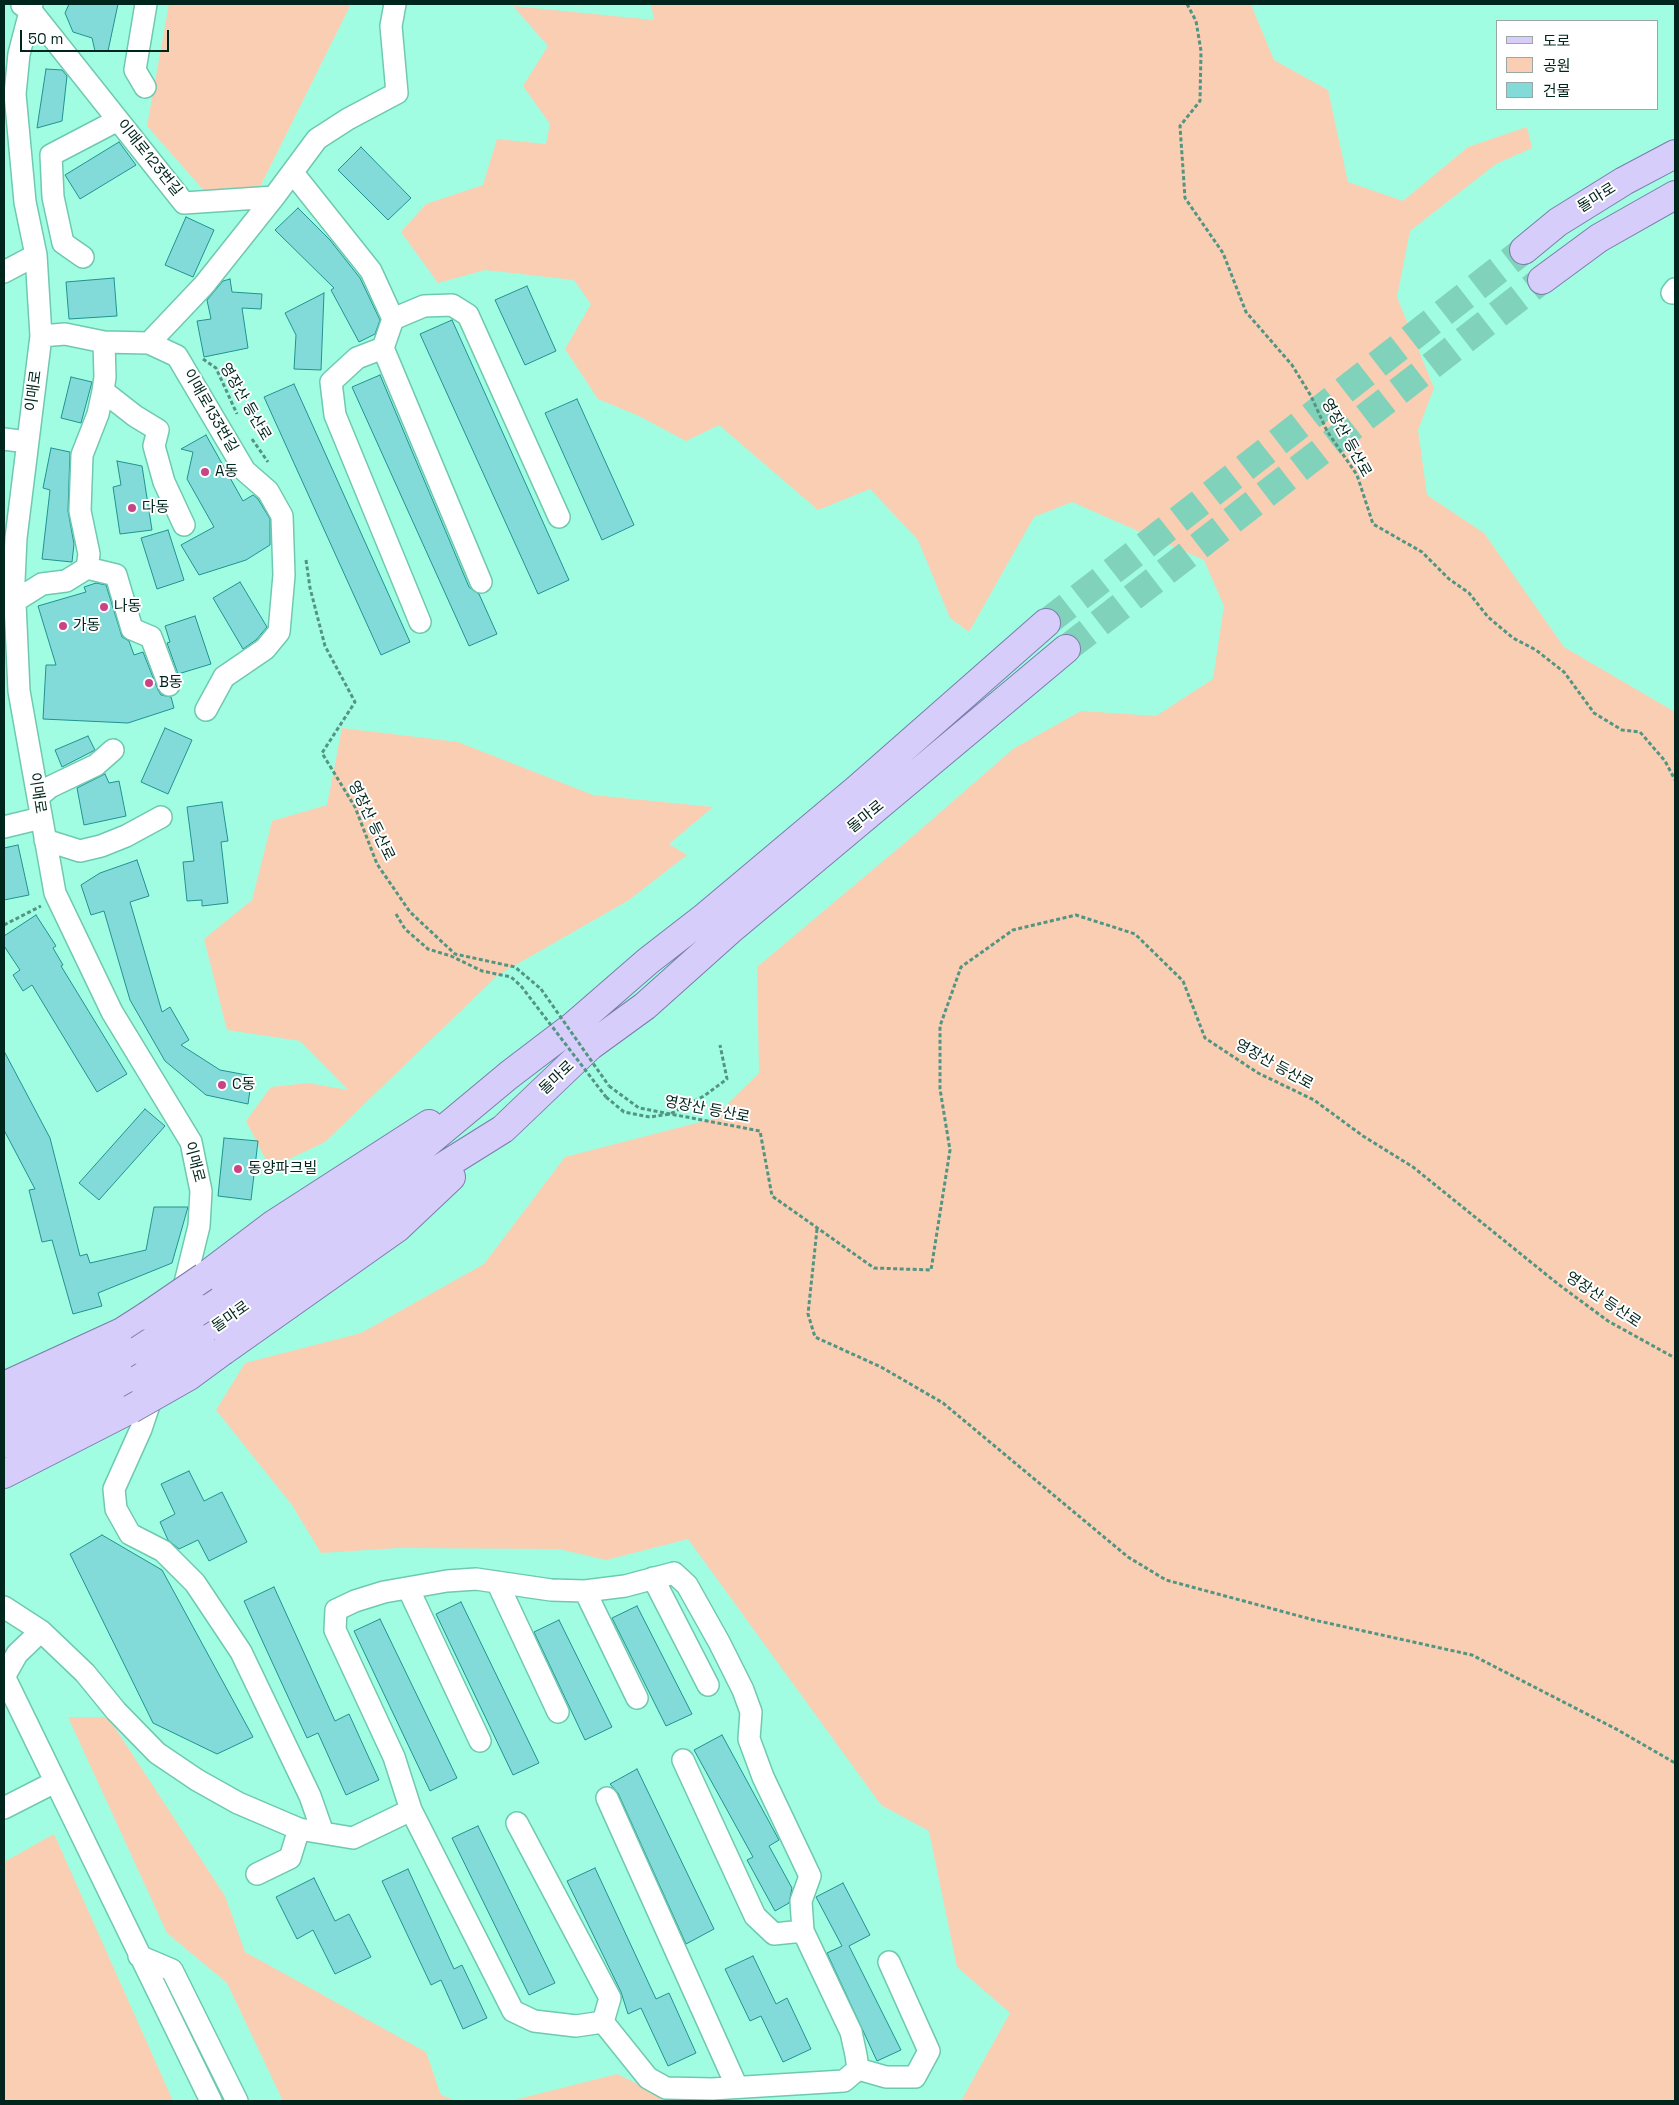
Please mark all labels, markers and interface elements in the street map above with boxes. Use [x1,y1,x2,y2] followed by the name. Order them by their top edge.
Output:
[22,20,171,52] scale bar
[1496,20,1659,110] legend
[28,29,63,48] text: 50 m
[1543,31,1571,50] text: 도로
[1543,56,1571,75] text: 공원
[1543,81,1571,100] text: 건물
[113,116,185,200] street label: 이매로123번길
[1575,179,1619,217] street label: 돌마로
[216,360,274,444] street label: 영장산 등산로
[179,366,241,456] street label: 이매로133번길
[22,369,46,413] street label: 이매로
[1317,396,1375,480] street label: 영장산 등산로
[215,463,238,481] place label: A동
[199,466,211,478] marker: A동
[142,499,170,517] place label: 다동
[126,502,138,514] marker: 다동
[114,598,142,616] place label: 나동
[98,601,110,613] marker: 나동
[73,617,101,635] place label: 가동
[57,620,69,632] marker: 가동
[159,674,183,692] place label: B동
[143,677,155,689] marker: B동
[25,771,49,815] street label: 이매로
[344,778,398,864] street label: 영장산 등산로
[844,797,888,837] street label: 돌마로
[1232,1036,1316,1094] street label: 영장산 등산로
[536,1057,578,1099] street label: 돌마로
[232,1076,255,1094] place label: C동
[216,1079,228,1091] marker: C동
[663,1093,751,1127] street label: 영장산 등산로
[180,1140,208,1184] street label: 이매로
[248,1160,317,1178] place label: 동양파크빌
[232,1163,244,1175] marker: 동양파크빌
[1562,1268,1644,1332] street label: 영장산 등산로
[209,1298,253,1336] street label: 돌마로

